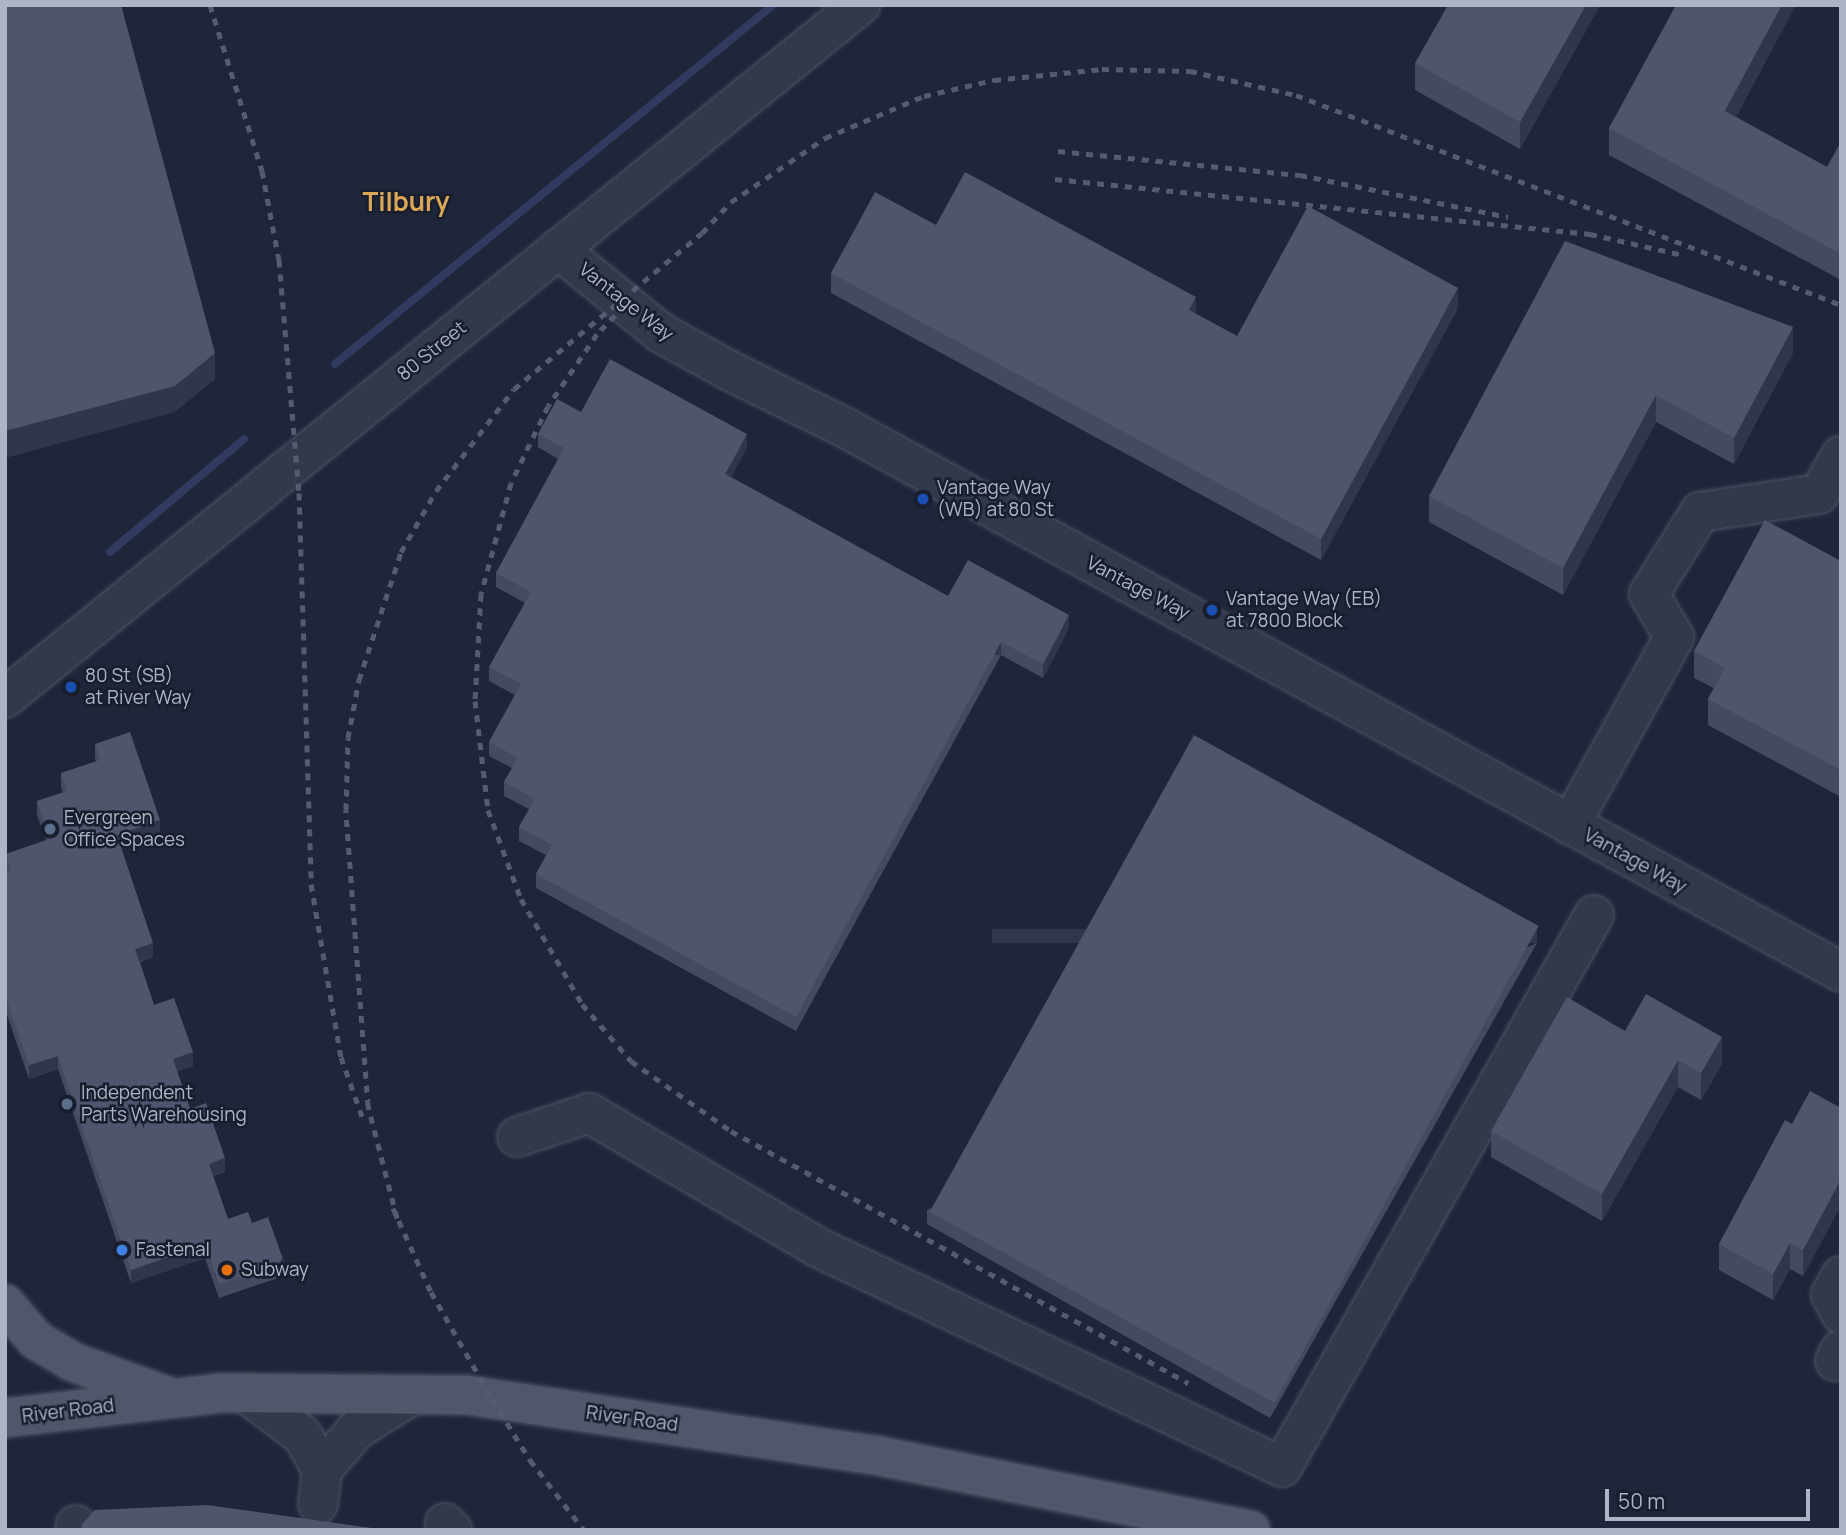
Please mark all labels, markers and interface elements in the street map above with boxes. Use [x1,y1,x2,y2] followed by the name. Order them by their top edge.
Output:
[362,186,450,218] district label: Tilbury
[574,258,678,346] street label: Vantage Way
[393,316,471,386] street label: 80 Street
[937,477,1054,521] place label: Vantage Way (WB) at 80 St
[915,491,931,507] marker: Vantage Way (WB) at 80 St
[1082,551,1194,625] street label: Vantage Way
[1226,588,1382,632] place label: Vantage Way (EB) at 7800 Block
[1204,602,1220,618] marker: Vantage Way (EB) at 7800 Block
[85,665,191,709] place label: 80 St (SB) at River Way
[63,679,79,695] marker: 80 St (SB) at River Way
[64,807,185,851] place label: Evergreen Office Spaces
[42,821,58,837] marker: Evergreen Office Spaces
[1580,823,1690,899] street label: Vantage Way
[81,1082,247,1126] place label: Independent Parts Warehousing
[59,1096,75,1112] marker: Independent Parts Warehousing
[136,1239,210,1261] place label: Fastenal
[114,1242,130,1258] marker: Fastenal
[241,1259,309,1281] place label: Subway
[219,1262,235,1278] marker: Subway
[21,1394,115,1428] street label: River Road
[585,1401,679,1437] street label: River Road
[1608,1476,1813,1520] scale bar
[1618,1487,1665,1515] text: 50 m

